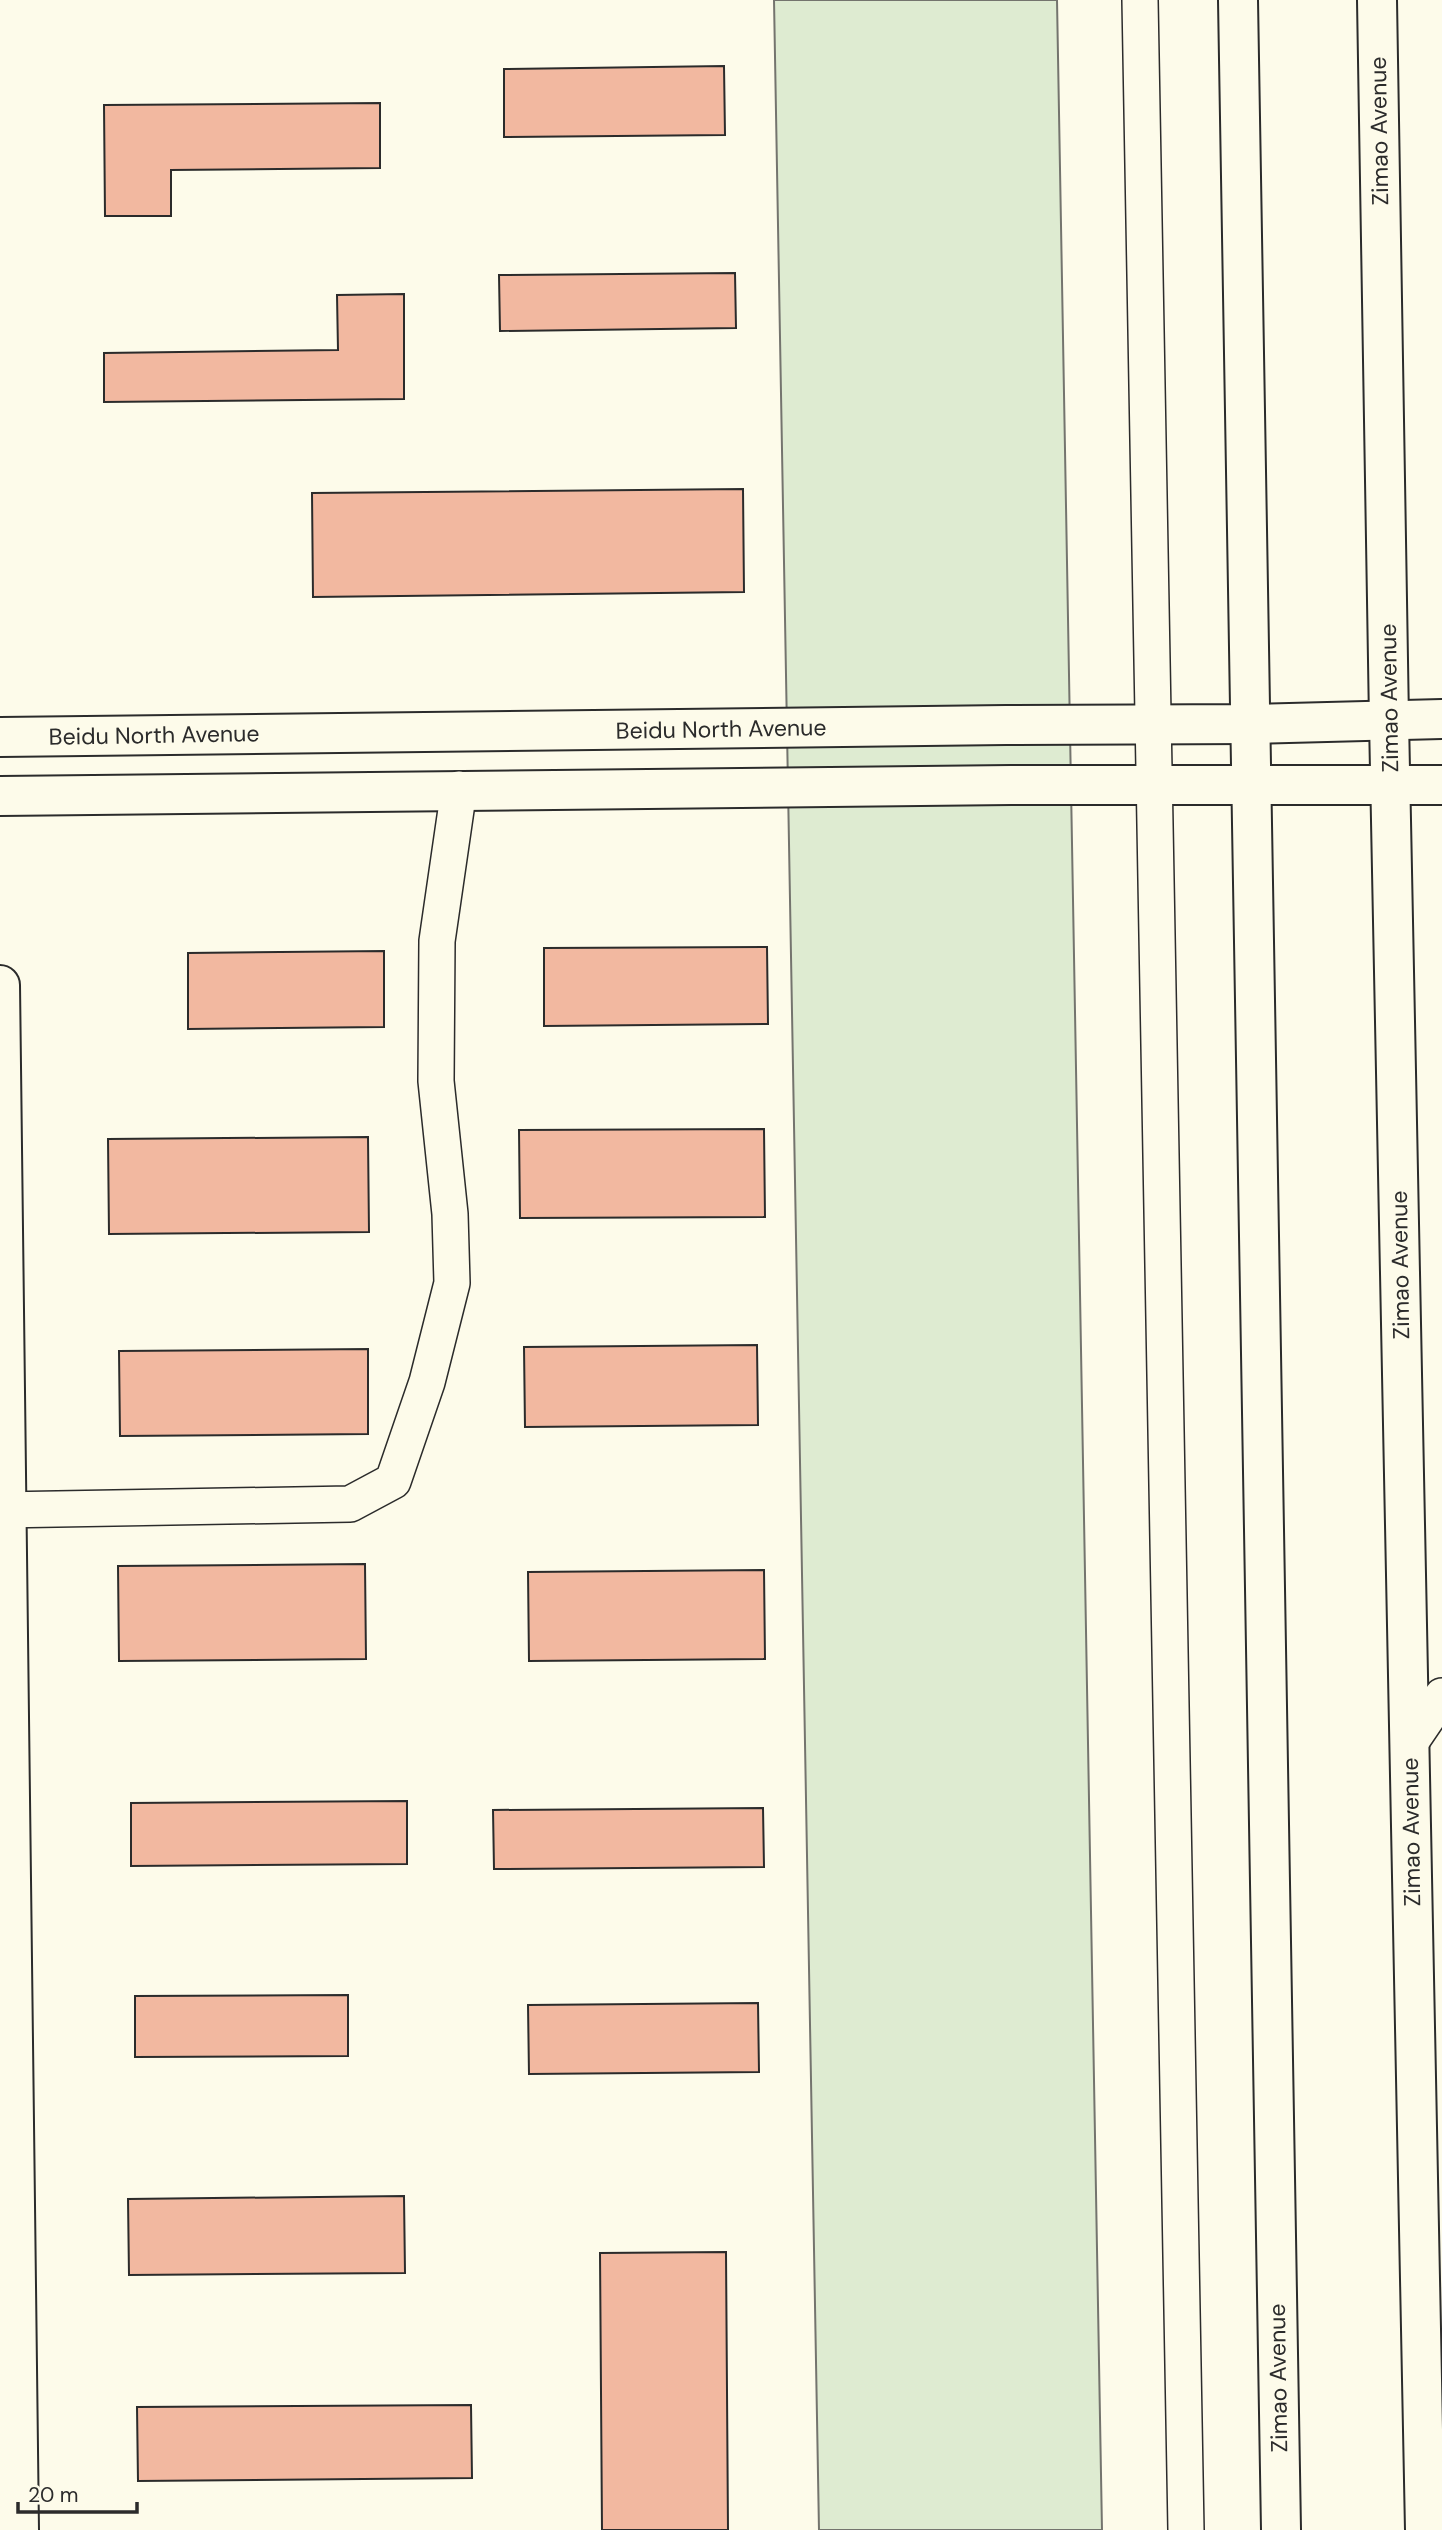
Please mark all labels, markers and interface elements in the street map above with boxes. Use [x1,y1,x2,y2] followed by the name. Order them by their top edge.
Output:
[1363,56,1395,206] street label: Zimao Avenue
[1373,623,1405,773] street label: Zimao Avenue
[615,712,827,746] street label: Beidu North Avenue
[48,718,260,752] street label: Beidu North Avenue
[1384,1190,1416,1340] street label: Zimao Avenue
[1395,1757,1427,1907] street label: Zimao Avenue
[1262,2303,1294,2453] street label: Zimao Avenue
[18,2470,136,2514] scale bar
[28,2481,79,2509] text: 20 m

